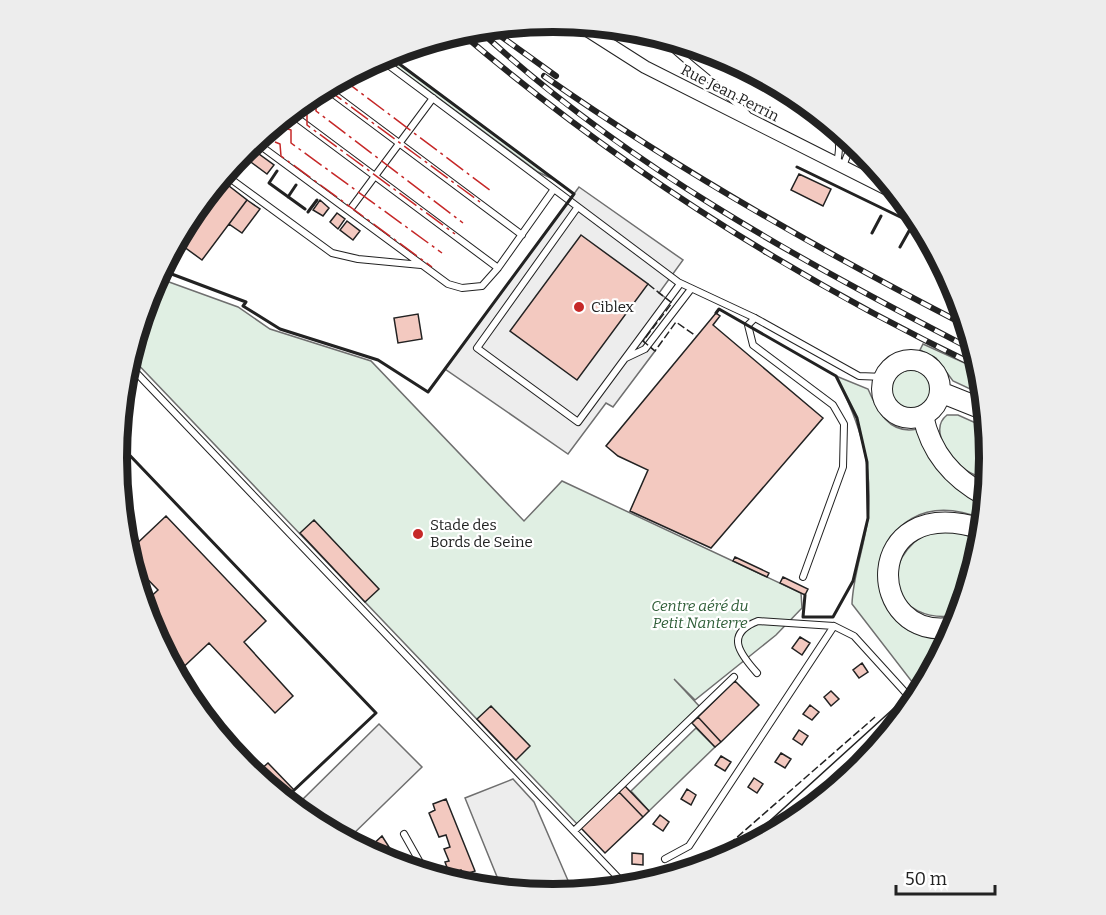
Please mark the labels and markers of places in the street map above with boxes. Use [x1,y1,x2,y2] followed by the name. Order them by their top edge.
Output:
[591,298,634,316] place label: Ciblex
[572,300,586,314] marker: Ciblex
[430,516,533,551] place label: Stade des Bords de Seine
[411,527,425,541] marker: Stade des Bords de Seine

